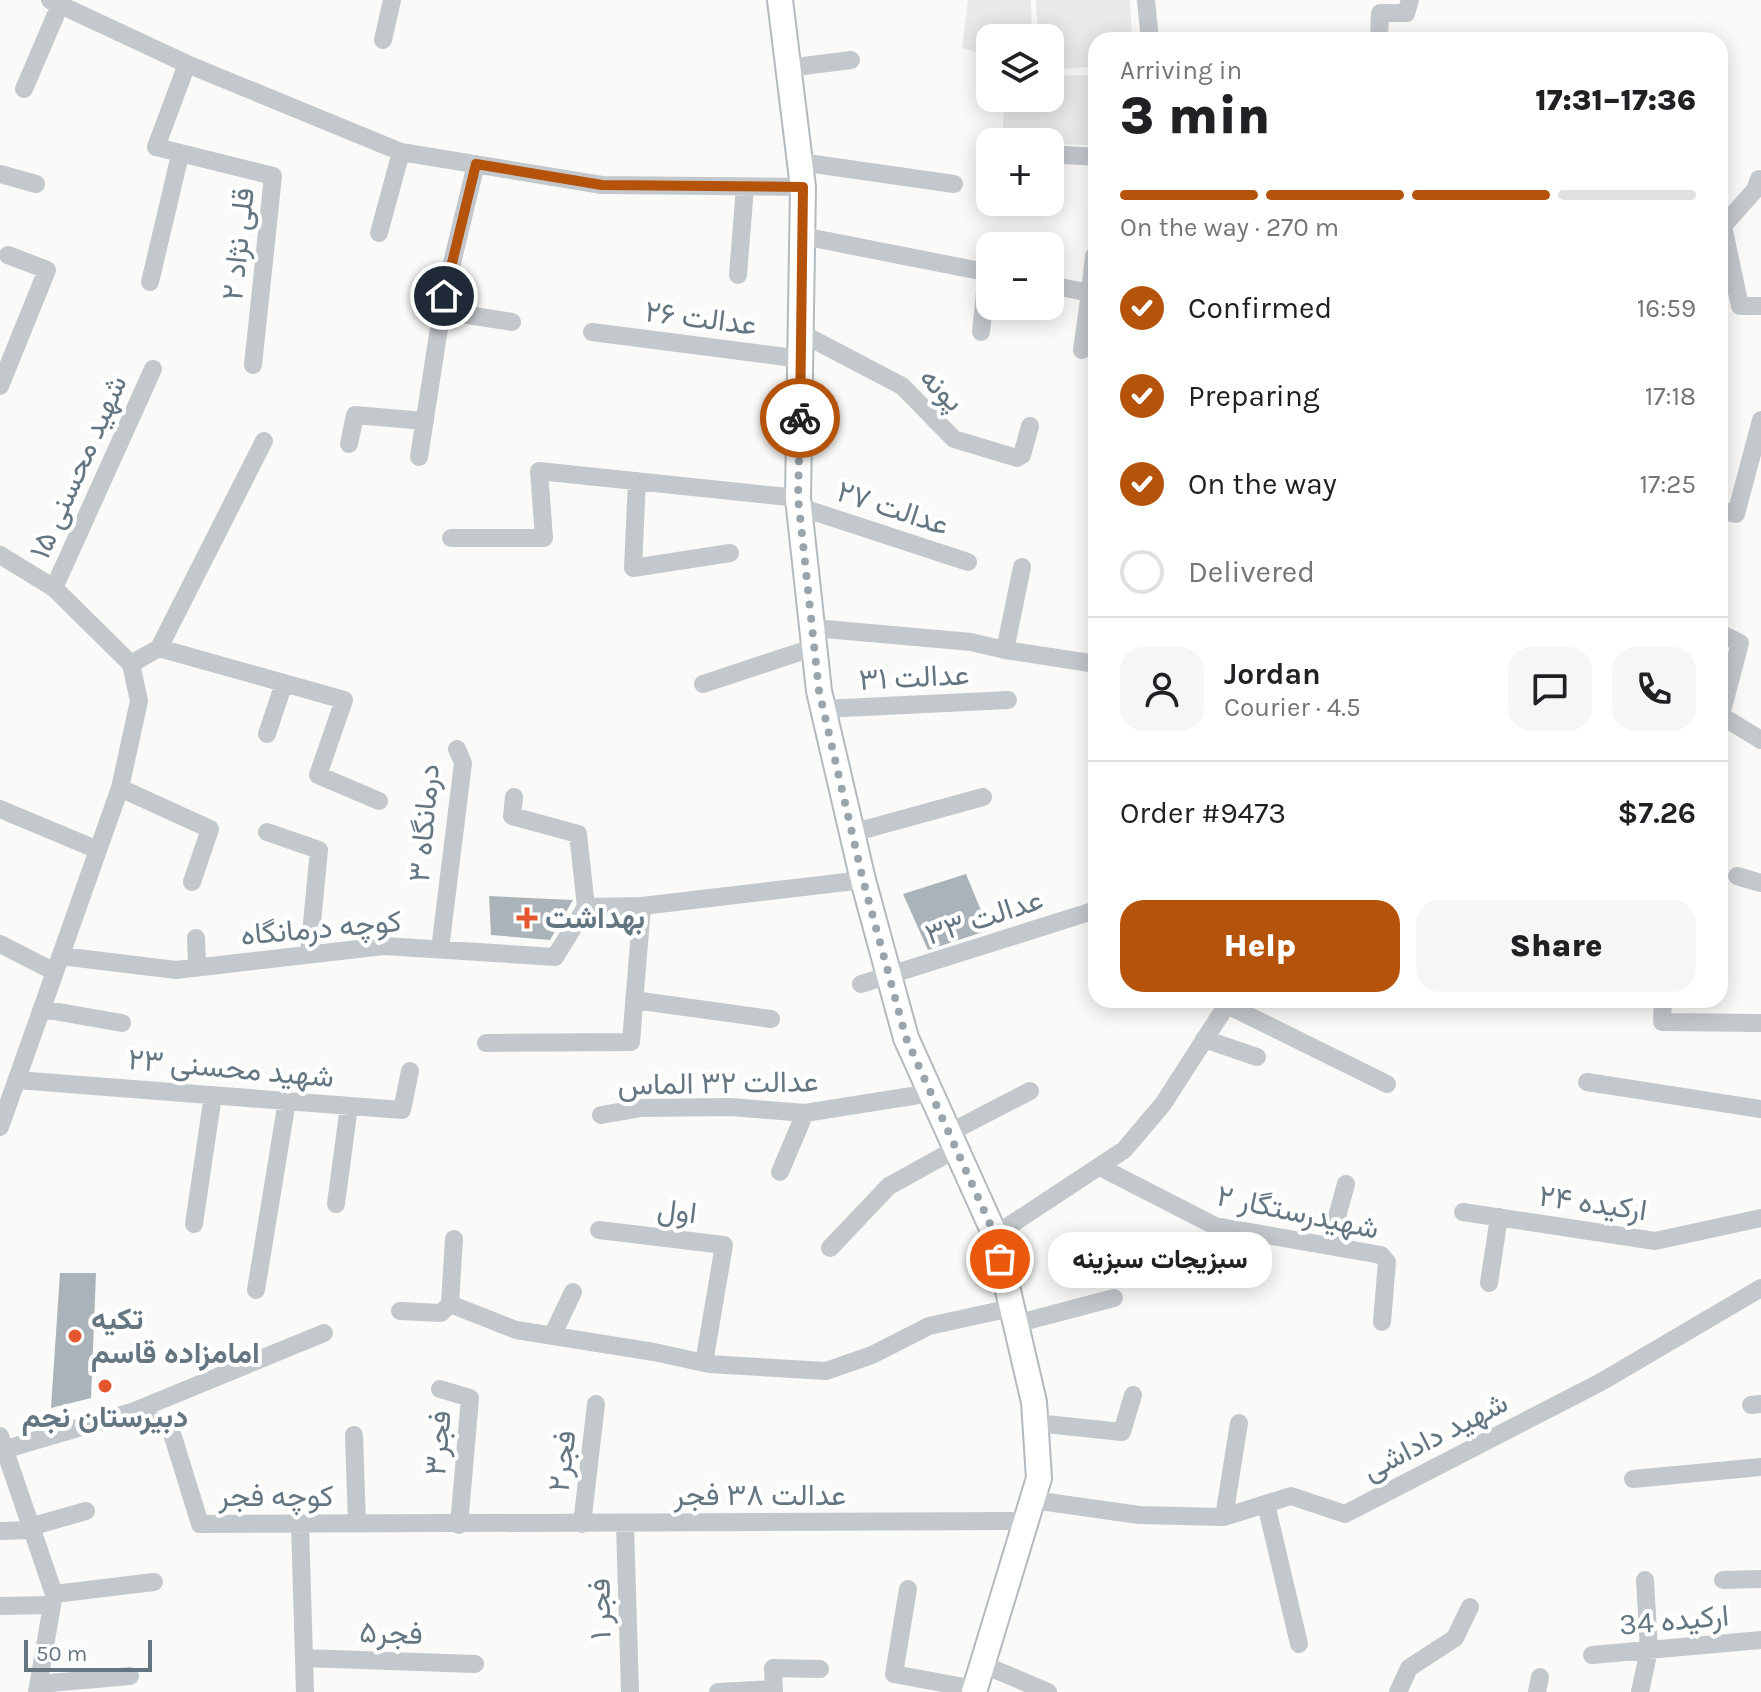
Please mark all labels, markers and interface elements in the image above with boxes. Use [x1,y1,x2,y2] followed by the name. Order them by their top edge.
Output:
[976,24,1064,320] map controls
[976,24,1064,112] button: layers
[1120,55,1242,86] text: Arriving in
[1535,82,1696,118] text: 17:31–17:36
[1120,85,1270,146] text: 3 min
[976,128,1064,216] button: +
[214,186,262,302] street label: قلی نژاد ۲
[1120,212,1339,243] text: On the way · 270 m
[976,232,1064,320] button: −
[410,262,478,330] pin
[422,274,466,318] icon: home
[1120,286,1164,330] icon: check
[1188,290,1332,326] text: Confirmed
[643,293,759,343] street label: عدالت ۲۶
[1637,293,1696,324] text: 16:59
[911,359,972,420] street label: پونه
[21,370,135,564] street label: شهید محسنی ۱۵
[1120,374,1164,418] icon: check
[760,378,840,458] courier
[1188,378,1320,414] text: Preparing
[1645,381,1696,412] text: 17:18
[778,396,822,440] icon: bike
[1120,462,1164,506] icon: check
[1188,466,1337,502] text: On the way
[1639,469,1696,500] text: 17:25
[832,473,954,543] street label: عدالت ۲۷
[1188,554,1315,590] text: Delivered
[1120,647,1204,731] button: person
[1508,647,1592,731] button: chat
[1612,647,1696,731] button: phone
[858,656,970,698] street label: عدالت ۳۱
[1224,656,1321,692] text: Jordan
[1224,692,1361,723] text: Courier · 4.5
[401,762,447,884] street label: درمانگاه ۳
[1120,795,1286,831] text: Order #9473
[1618,795,1696,831] text: $7.26
[921,881,1047,953] street label: عدالت ۳۳
[545,900,645,936] place label: بهداشت
[1120,900,1400,992] button: Help
[1416,900,1696,992] button: Share
[239,903,403,955] street label: کوچه درمانگاه
[516,907,538,929] marker: بهداشت
[127,1041,335,1095] street label: شهید محسنی ۲۳
[617,1063,819,1103] street label: عدالت ۳۲ الماس
[1214,1177,1382,1247] street label: شهیدرستگار ۲
[1537,1178,1649,1228] street label: ارکیده ۲۴
[655,1191,699,1231] street label: اول
[966,1225,1034,1293] pin
[1048,1231,1272,1287] callout: سبزیجات سبزینه
[978,1237,1022,1281] icon: bag
[1072,1244,1248,1275] text: سبزیجات سبزینه
[91,1301,260,1372] place label: تکیه امامزاده قاسم
[66,1327,84,1345] marker: تکیه امامزاده قاسم
[96,1377,114,1395] marker: دبیرستان نجم
[1356,1384,1514,1488] street label: شهید داداشی
[22,1399,188,1436] place label: دبیرستان نجم
[417,1409,459,1477] street label: فجر۳
[540,1428,584,1494] street label: فجر۲
[673,1477,846,1513] street label: عدالت ۳۸ فجر
[217,1478,334,1516] street label: کوچه فجر
[581,1578,619,1640] street label: فجر ۱
[1618,1597,1730,1643] street label: ارکیده 34
[359,1614,423,1652] street label: فجر۵
[24,1636,152,1672] scale bar
[36,1641,87,1667] text: 50 m

